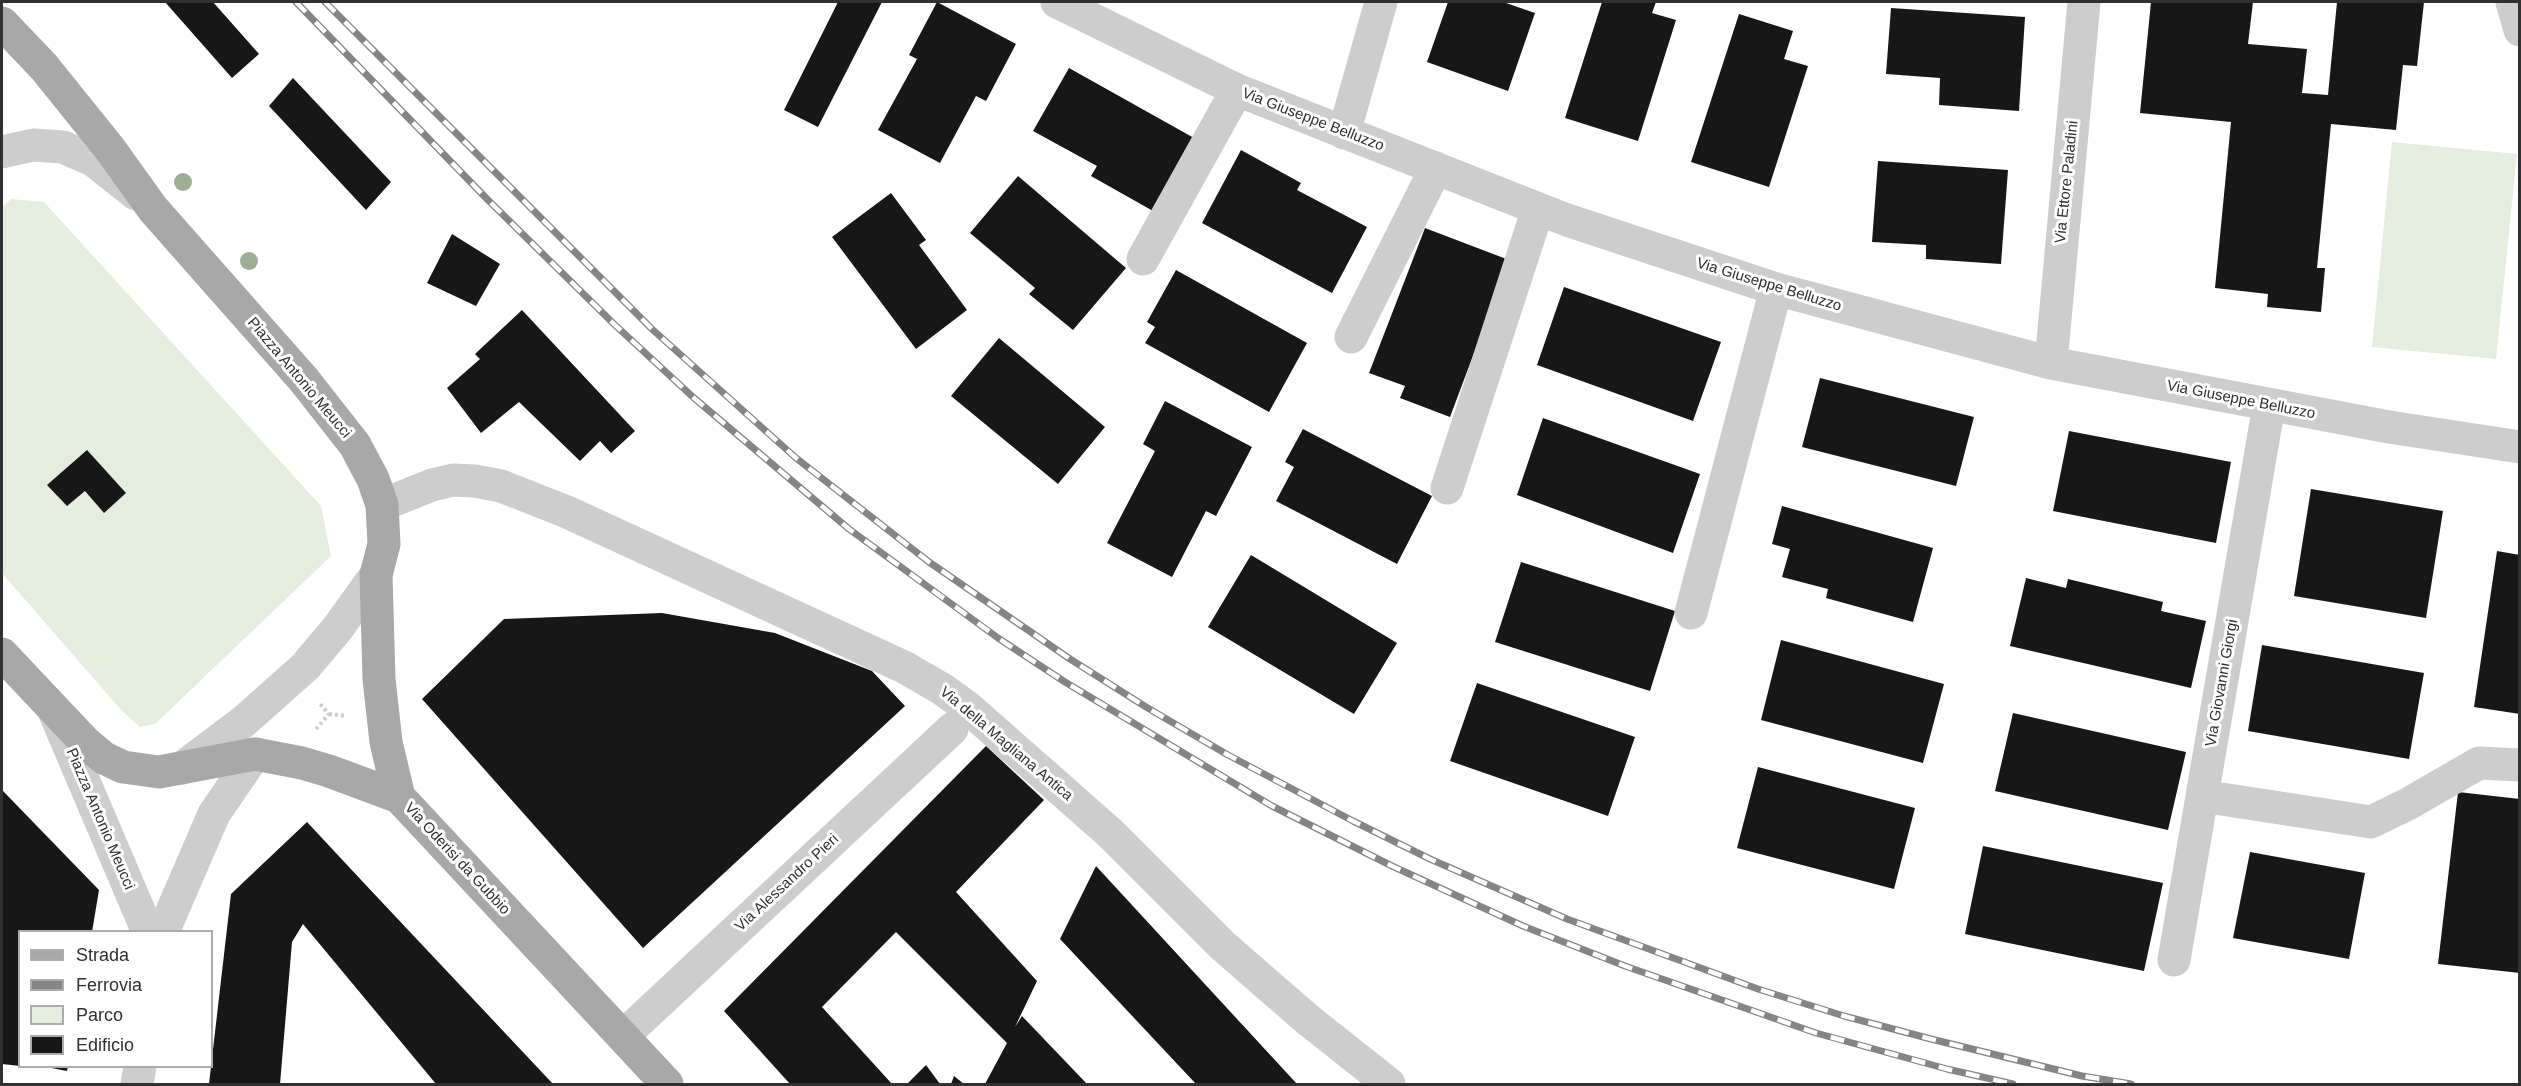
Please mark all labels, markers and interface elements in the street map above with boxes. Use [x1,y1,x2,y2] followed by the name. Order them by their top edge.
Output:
[1239,85,1387,155] street label: Via Giuseppe Belluzzo
[2052,120,2082,244] street label: Via Ettore Paladini
[1694,254,1844,316] street label: Via Giuseppe Belluzzo
[243,314,355,442] street label: Piazza Antonio Meucci
[2165,377,2317,423] street label: Via Giuseppe Belluzzo
[2202,618,2242,748] street label: Via Giovanni Giorgi
[936,683,1076,805] street label: Via della Magliana Antica
[62,746,138,892] street label: Piazza Antonio Meucci
[400,799,514,919] street label: Via Oderisi da Gubbio
[732,830,842,936] street label: Via Alessandro Pieri
[18,930,213,1068] legend
[76,945,129,965] text: Strada
[76,975,142,995] text: Ferrovia
[76,1005,123,1025] text: Parco
[76,1035,134,1055] text: Edificio

